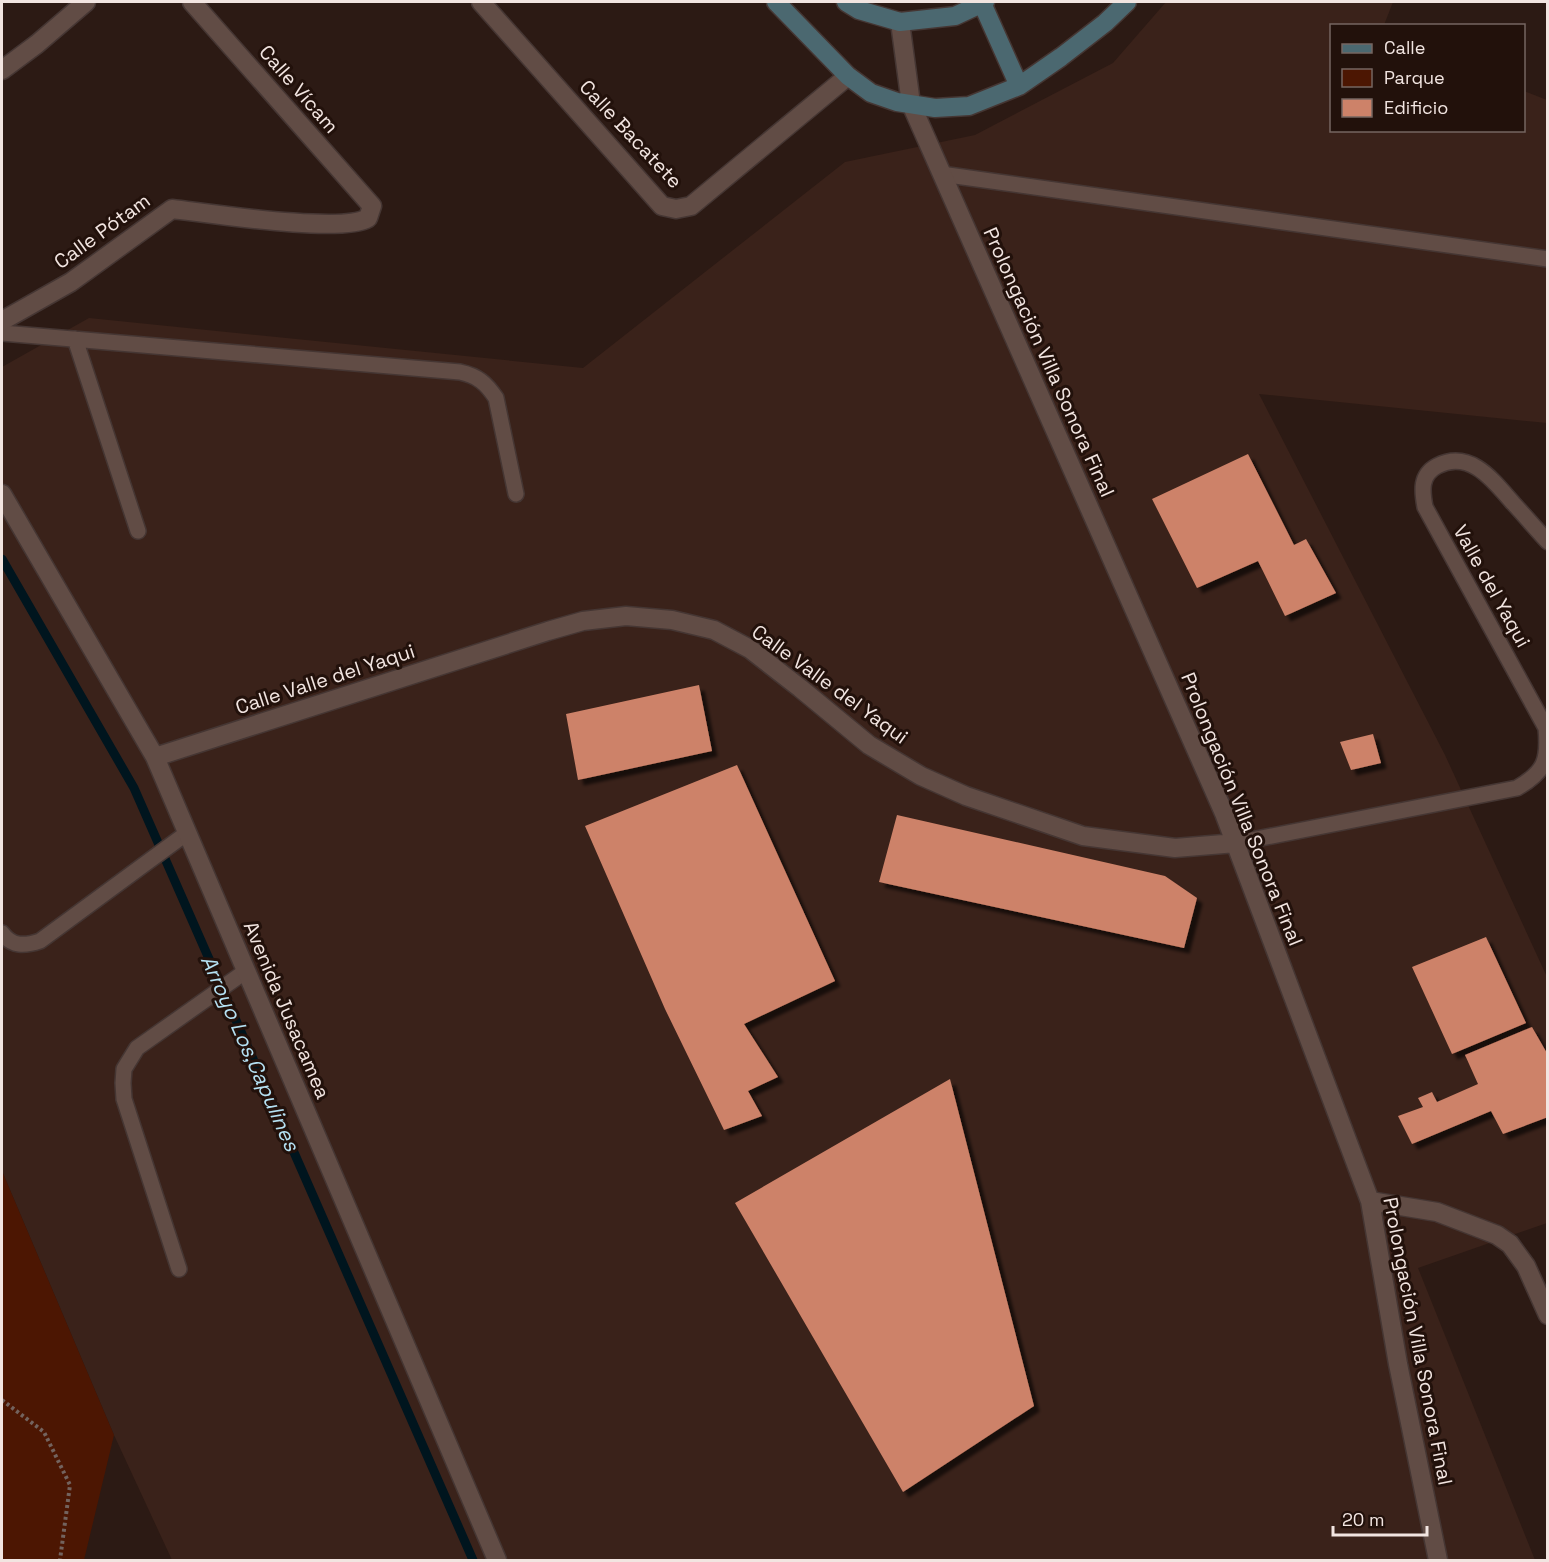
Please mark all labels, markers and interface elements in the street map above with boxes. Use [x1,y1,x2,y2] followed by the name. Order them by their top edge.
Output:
[1330,24,1525,132] legend
[1384,36,1425,59] text: Calle
[254,39,344,139] street label: Calle Vícam
[1384,66,1445,89] text: Parque
[574,74,688,194] street label: Calle Bacatete
[1384,96,1448,119] text: Edificio
[49,187,155,275] street label: Calle Pótam
[978,223,1120,501] street label: Prolongación Villa Sonora Final
[1448,520,1536,652] street label: Valle del Yaqui
[747,618,913,750] street label: Calle Valle del Yaqui
[232,638,418,720] street label: Calle Valle del Yaqui
[1175,668,1309,950] street label: Prolongación Villa Sonora Final
[238,917,336,1103] street label: Avenida Jusacamea
[195,951,306,1156] water label: Arroyo Los,Capulines
[1377,1195,1459,1487] street label: Prolongación Villa Sonora Final
[1333,1499,1428,1537] scale bar
[1342,1508,1385,1531] text: 20 m

